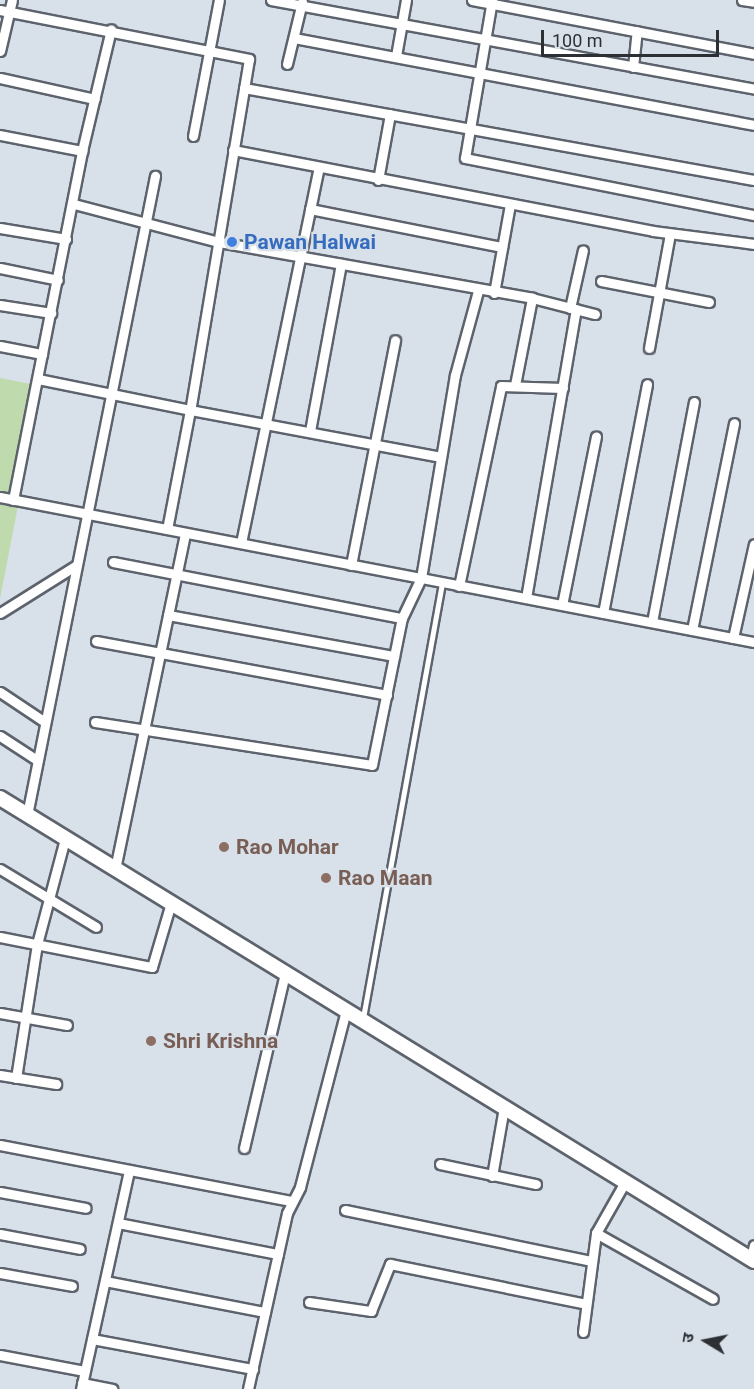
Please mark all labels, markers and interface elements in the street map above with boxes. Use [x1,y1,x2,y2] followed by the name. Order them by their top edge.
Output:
[544,18,722,56] scale bar
[552,30,603,51] text: 100 m
[244,229,376,255] place label: Pawan Halwai
[225,235,239,249] marker: Pawan Halwai
[236,834,339,860] place label: Rao Mohar
[217,840,231,854] marker: Rao Mohar
[338,865,432,891] place label: Rao Maan
[319,871,333,885] marker: Rao Maan
[163,1028,278,1054] place label: Shri Krishna
[144,1034,158,1048] marker: Shri Krishna
[676,1311,736,1371] north arrow
[678,1332,698,1344] text: उ

